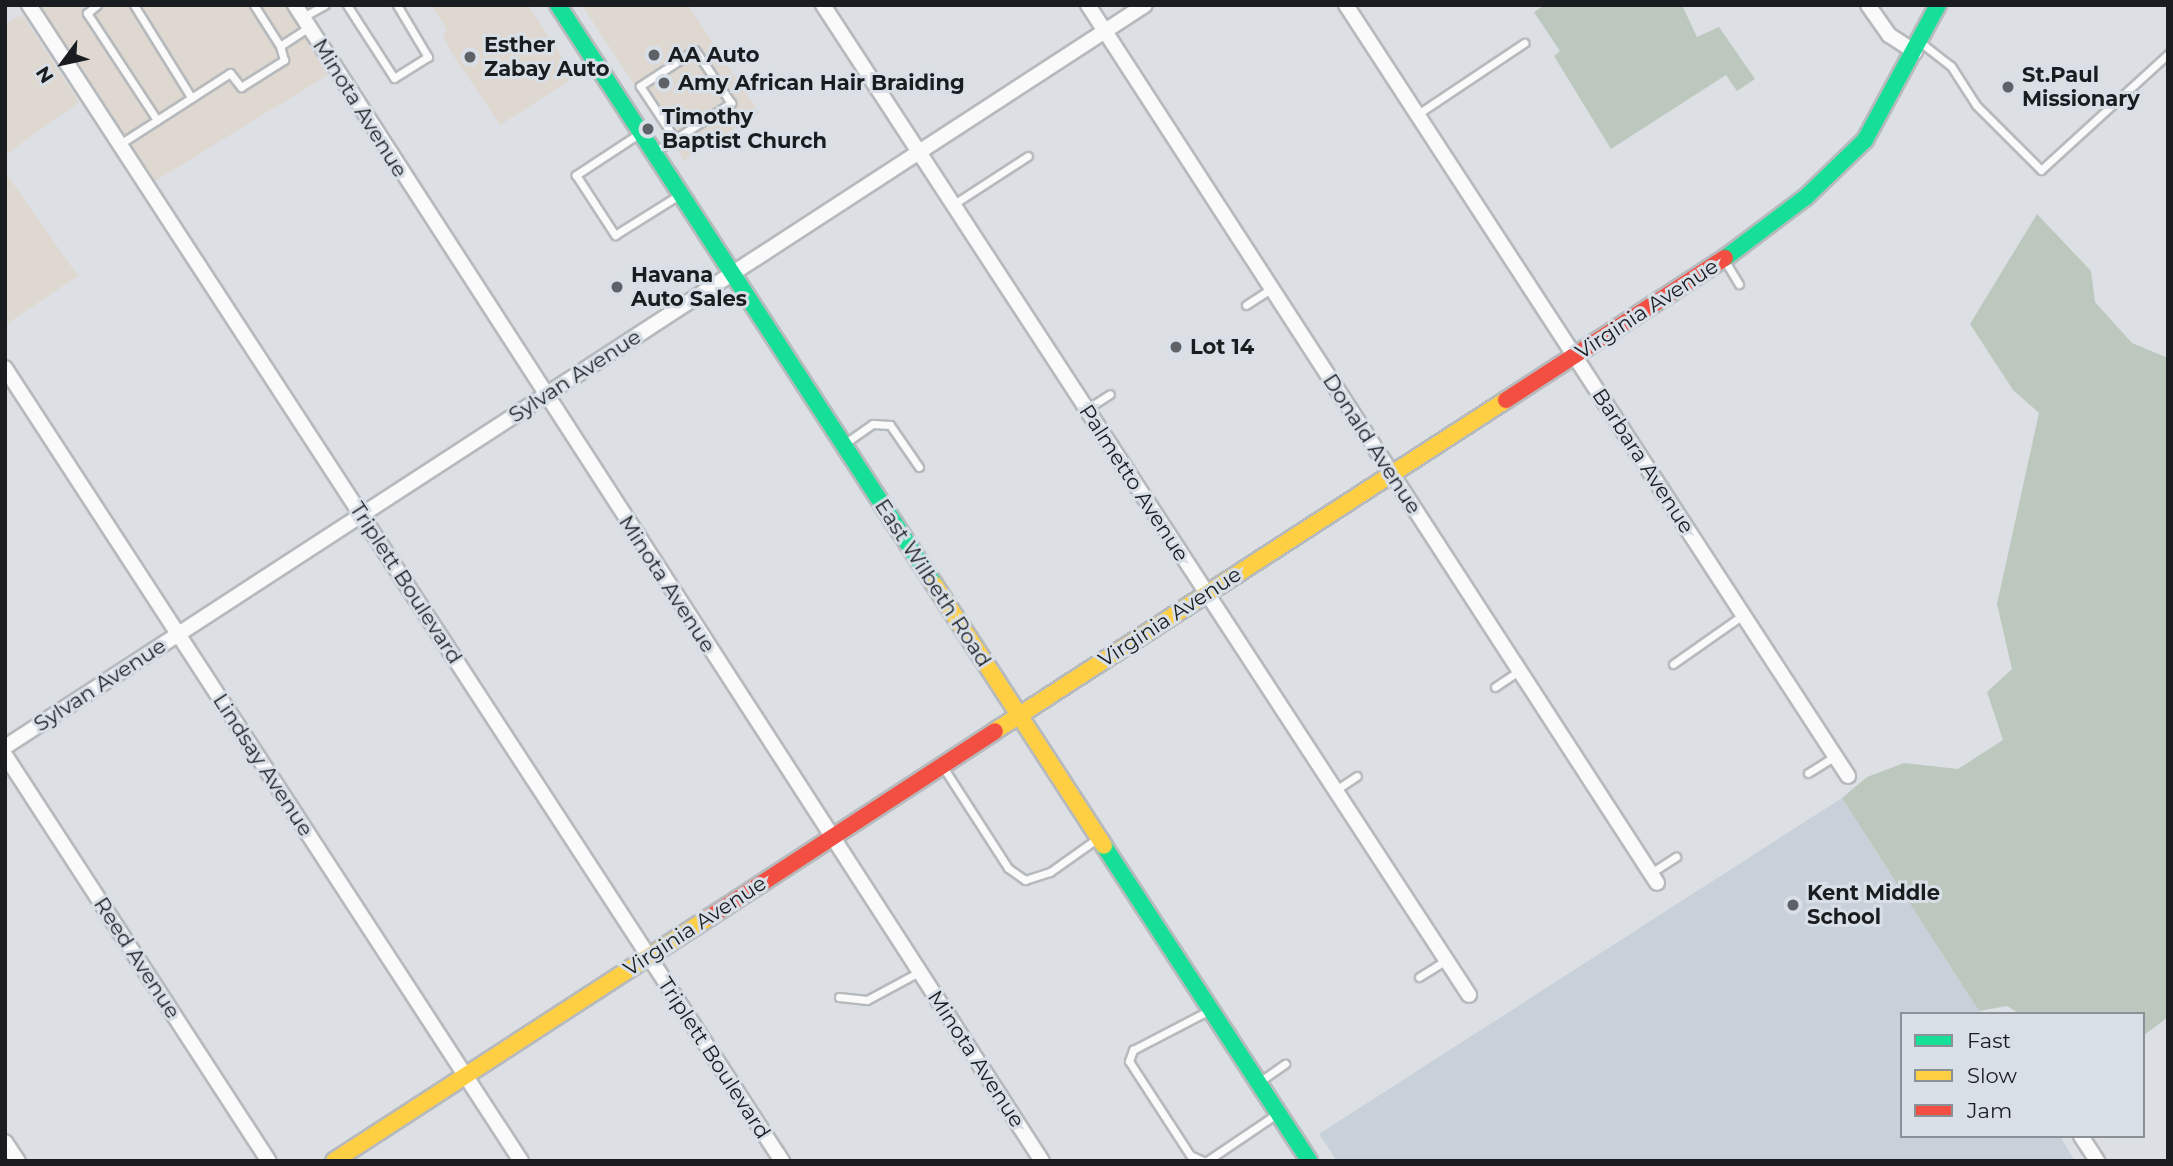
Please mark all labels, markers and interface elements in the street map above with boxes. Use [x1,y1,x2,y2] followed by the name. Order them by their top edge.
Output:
[28,28,98,98] north arrow
[484,32,609,82] place label: Esther Zabay Auto
[307,34,413,182] street label: Minota Avenue
[668,42,759,68] place label: AA Auto
[646,47,662,63] marker: AA Auto
[462,49,478,65] marker: Esther Zabay Auto
[31,62,59,87] text: N
[2022,62,2140,112] place label: St.Paul Missionary
[678,70,965,96] place label: Amy African Hair Braiding
[656,75,672,91] marker: Amy African Hair Braiding
[2000,79,2016,95] marker: St.Paul Missionary
[662,104,827,154] place label: Timothy Baptist Church
[640,121,656,137] marker: Timothy Baptist Church
[1571,253,1723,365] street label: Virginia Avenue
[631,262,747,312] place label: Havana Auto Sales
[609,279,625,295] marker: Havana Auto Sales
[504,324,646,428] street label: Sylvan Avenue
[1190,334,1254,360] place label: Lot 14
[1168,339,1184,355] marker: Lot 14
[1317,369,1427,519] street label: Donald Avenue
[1587,384,1699,538] street label: Barbara Avenue
[1074,400,1194,566] street label: Palmetto Avenue
[869,494,997,672] street label: East Wilbeth Road
[344,498,468,668] street label: Triplett Boulevard
[613,511,721,657] street label: Minota Avenue
[1094,561,1246,673] street label: Virginia Avenue
[29,633,171,737] street label: Sylvan Avenue
[208,689,318,841] street label: Lindsay Avenue
[619,870,771,982] street label: Virginia Avenue
[1807,880,1940,930] place label: Kent Middle School
[88,893,186,1023] street label: Reed Avenue
[1785,897,1801,913] marker: Kent Middle School
[652,973,776,1143] street label: Triplett Boulevard
[922,986,1030,1132] street label: Minota Avenue
[1900,1012,2145,1138] legend
[1967,1028,2011,1053] text: Fast
[1967,1063,2017,1088] text: Slow
[1967,1098,2012,1123] text: Jam

